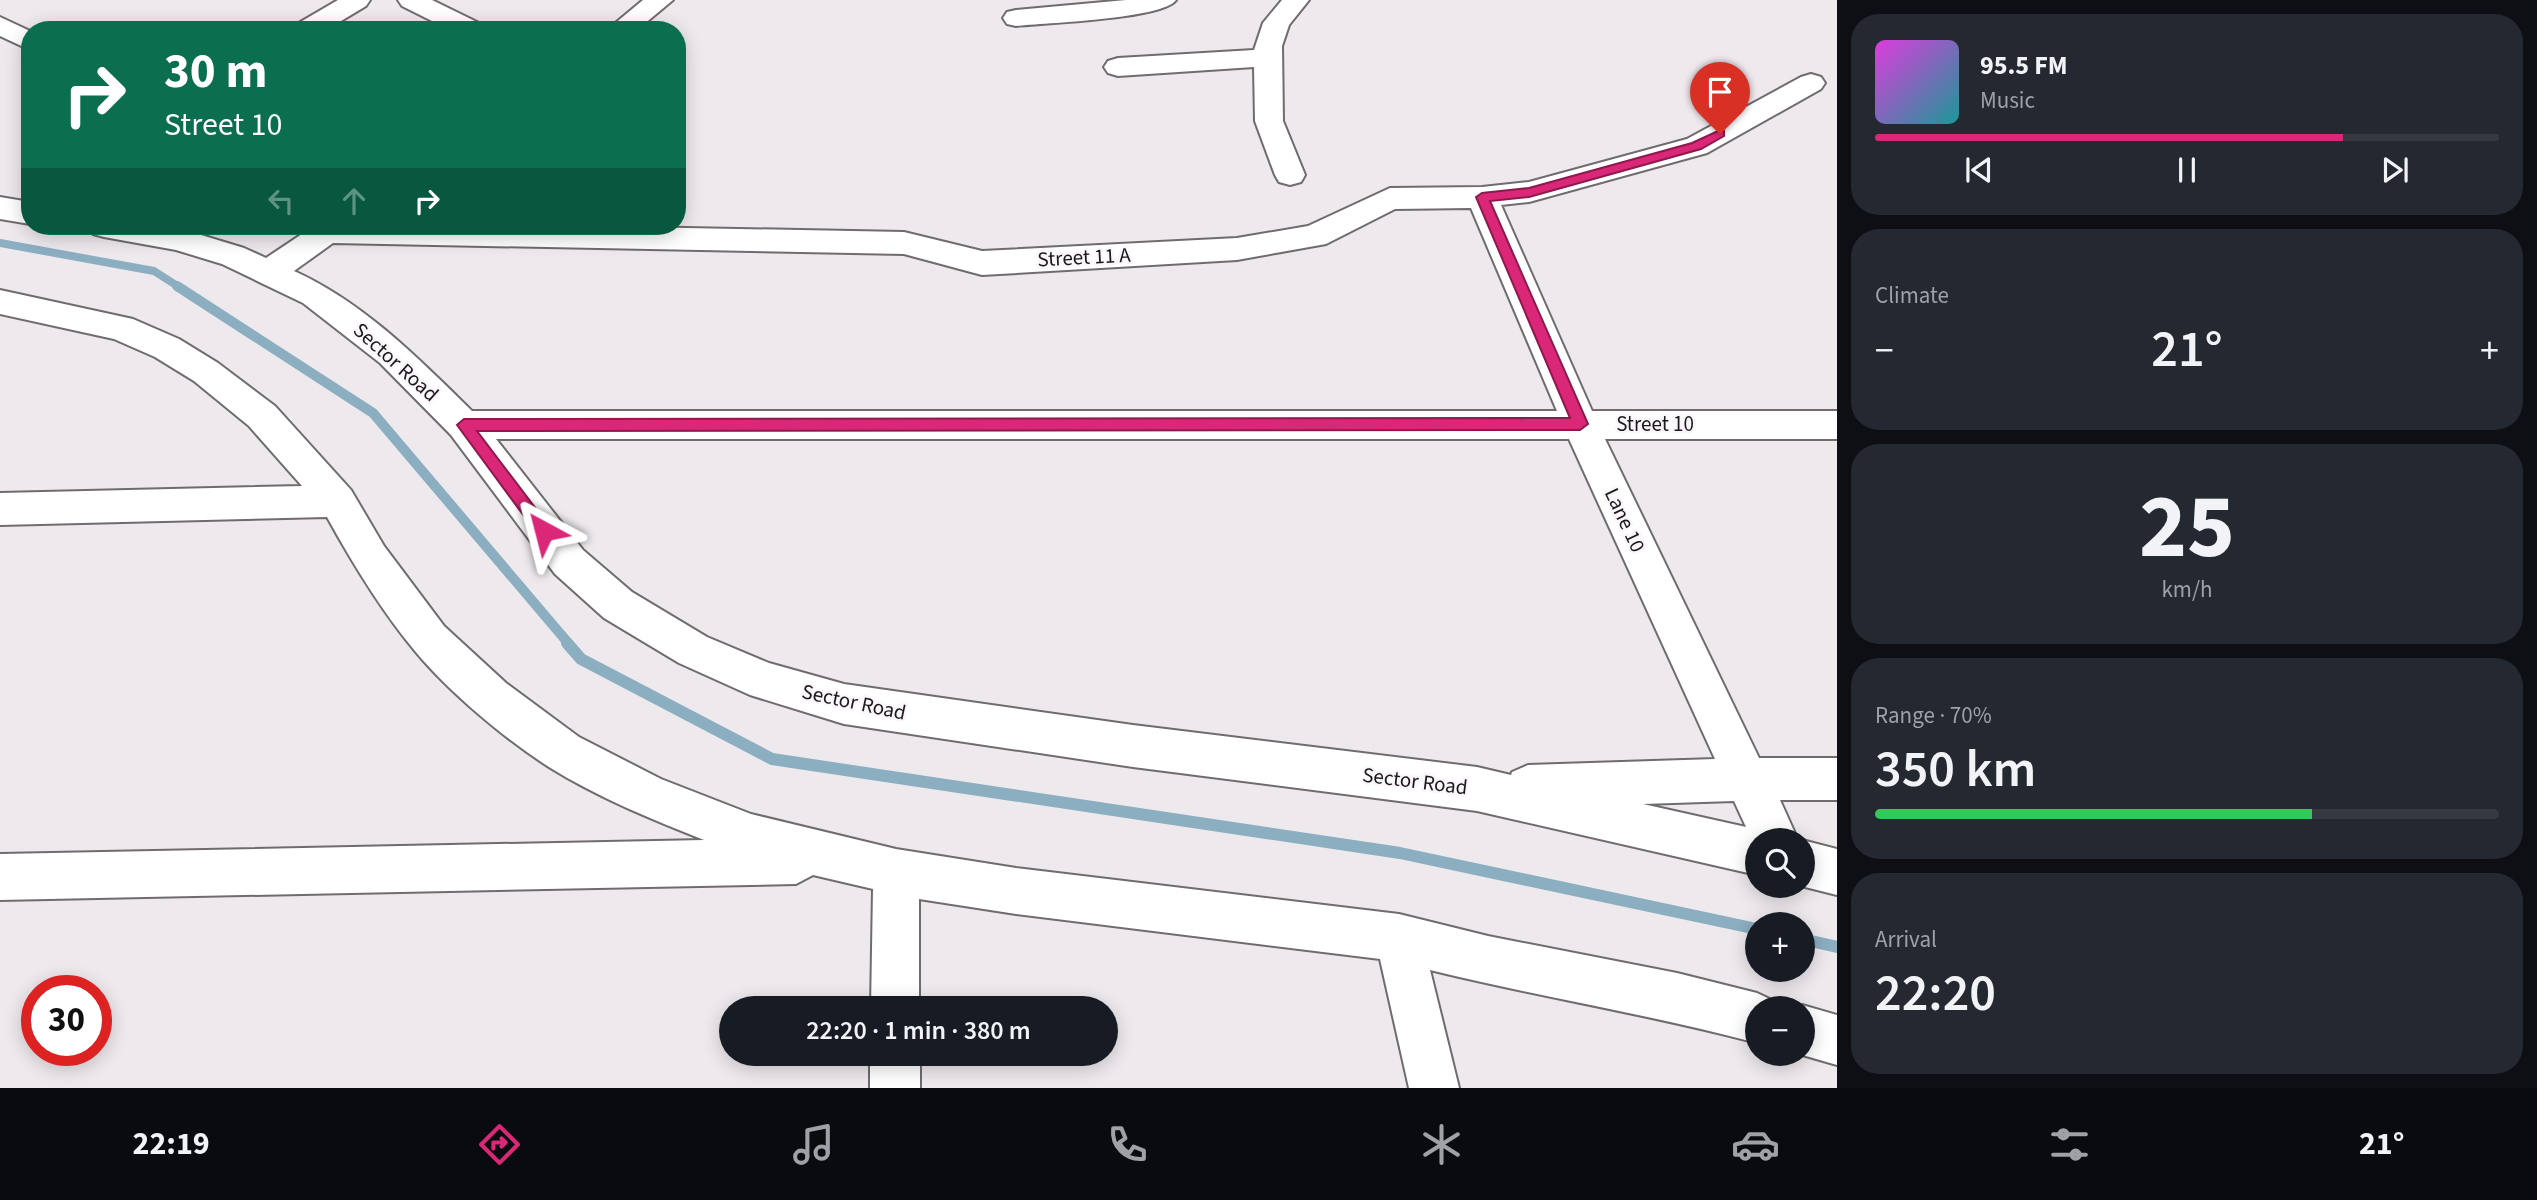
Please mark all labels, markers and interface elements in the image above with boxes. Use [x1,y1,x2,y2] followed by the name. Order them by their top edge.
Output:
[164,37,268,107] text: 30 m
[1980,47,2068,84] text: 95.5 FM
[49,49,140,140] icon: right
[1690,62,1750,134] pin
[1701,73,1739,111] icon: arrive
[1980,84,2035,117] text: Music
[164,102,282,148] text: Street 10
[1960,151,1998,189] icon: previous
[2168,151,2206,189] icon: pause
[2376,151,2414,189] icon: next
[262,182,300,220] icon: left
[335,182,373,220] icon: ahead
[408,182,446,220] icon: right
[1037,240,1132,274] street label: Street 11 A
[1875,279,1949,312] text: Climate
[2151,313,2223,387] text: 21°
[347,315,445,409] street label: Sector Road
[1875,324,1894,378] text: −
[2480,324,2499,378] text: +
[1616,409,1694,439] street label: Street 10
[2139,463,2235,592] text: 25
[1597,483,1653,557] street label: Lane 10
[507,494,581,568] position arrow
[2161,573,2213,606] text: km/h
[799,676,909,728] street label: Sector Road
[1875,699,1992,732] text: Range · 70%
[1875,733,2036,807] text: 350 km
[1361,760,1469,802] street label: Sector Road
[1745,828,1815,1066] map controls
[1745,828,1815,898] button: search
[1745,912,1815,982] button: +
[1875,923,1937,956] text: Arrival
[1875,957,1996,1031] text: 22:20
[21,975,112,1066] speed limit sign: 30
[1745,996,1815,1066] button: −
[806,1012,1031,1049] text: 22:20 · 1 min · 380 m
[475,1120,524,1169] icon: directions
[789,1120,838,1169] icon: music
[1103,1120,1152,1169] icon: phone
[1417,1120,1466,1169] icon: climate
[1731,1120,1780,1169] icon: car
[2045,1120,2094,1169] icon: filters
[133,1121,210,1167] text: 22:19
[2359,1121,2404,1167] text: 21°

